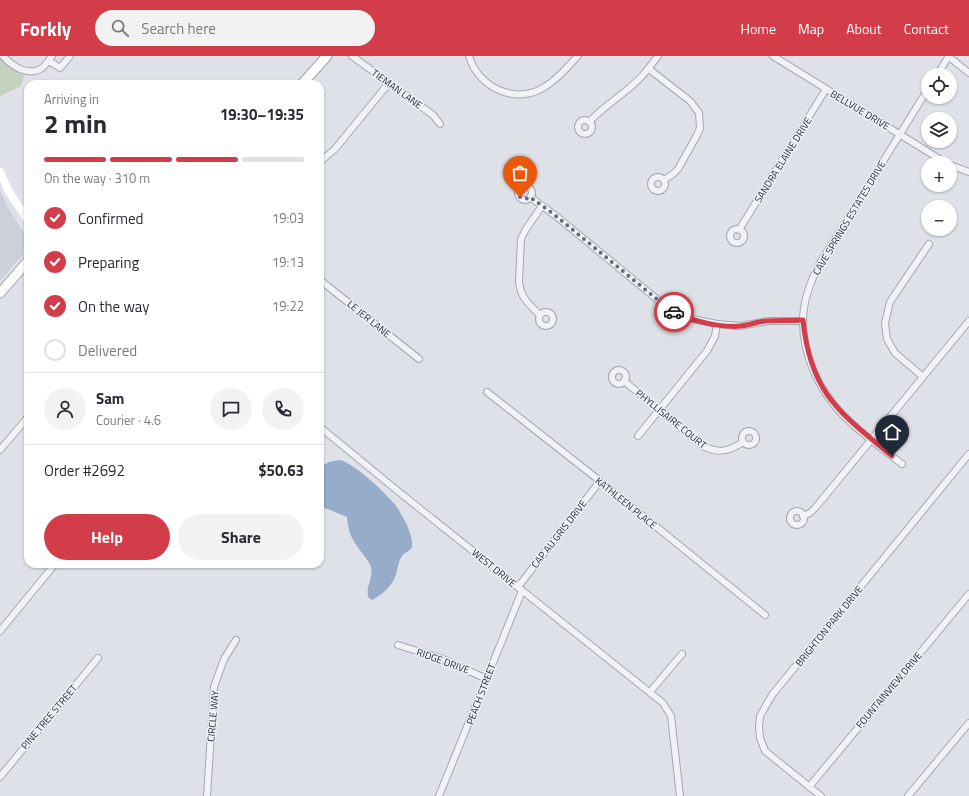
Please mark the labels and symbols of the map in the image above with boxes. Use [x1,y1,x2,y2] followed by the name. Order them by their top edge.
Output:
[368,65,426,113] street label: TIEMAN LANE
[827,86,893,134] street label: BELLVUE DRIVE
[751,114,816,206] street label: SANDRA ELAINE DRIVE
[503,156,537,197] pin
[809,158,889,278] street label: CAVE SPRINGS ESTATES DRIVE
[654,292,694,332] courier
[344,297,394,342] street label: LE JER LANE
[632,386,710,453] street label: PHYLLISAIRE COURT
[875,415,909,456] pin
[592,473,660,533] street label: KATHLEEN PLACE
[528,496,591,571] street label: CAP AU GRIS DRIVE
[468,545,520,591] street label: WEST DRIVE
[792,582,867,670] street label: BRIGHTON PARK DRIVE
[414,644,472,678] street label: RIDGE DRIVE
[852,648,926,732] street label: FOUNTAINVIEW DRIVE
[462,660,500,727] street label: PEACH STREET
[17,681,81,753] street label: PINE TREE STREET
[203,689,223,742] street label: CIRCLE WAY

